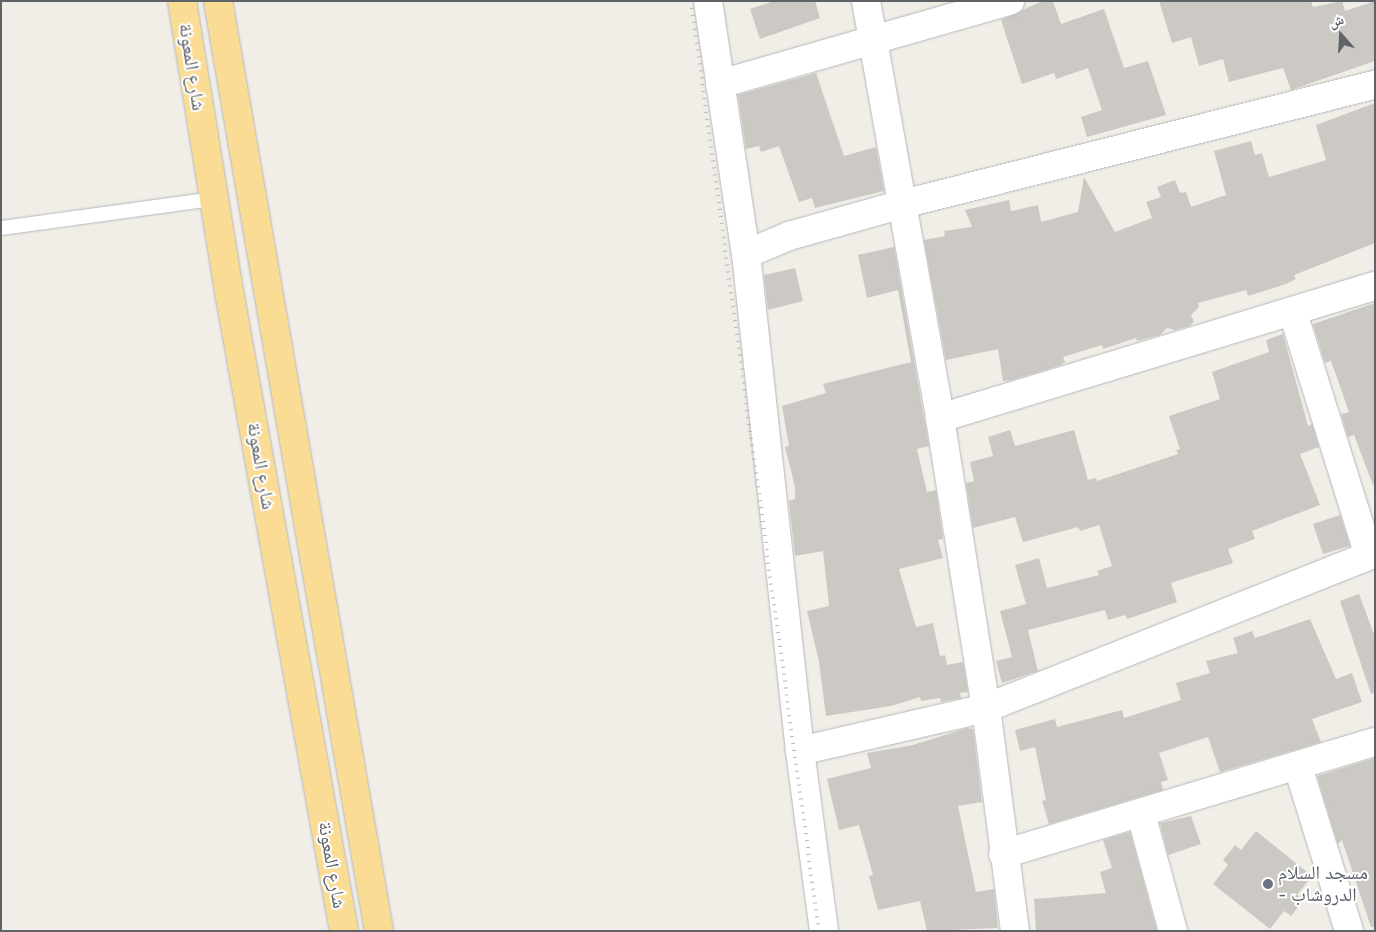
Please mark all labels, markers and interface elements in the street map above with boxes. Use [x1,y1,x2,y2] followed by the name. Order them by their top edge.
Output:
[1316,10,1366,60] north arrow
[1326,10,1346,32] text: ش
[174,22,210,112] street label: شارع المعونة
[242,421,280,511] street label: شارع المعونة
[313,820,351,910] street label: شارع المعونة
[1278,862,1368,906] place label: مسجد السلام - الدروشاب
[1262,878,1274,890] marker: مسجد السلام - الدروشاب

